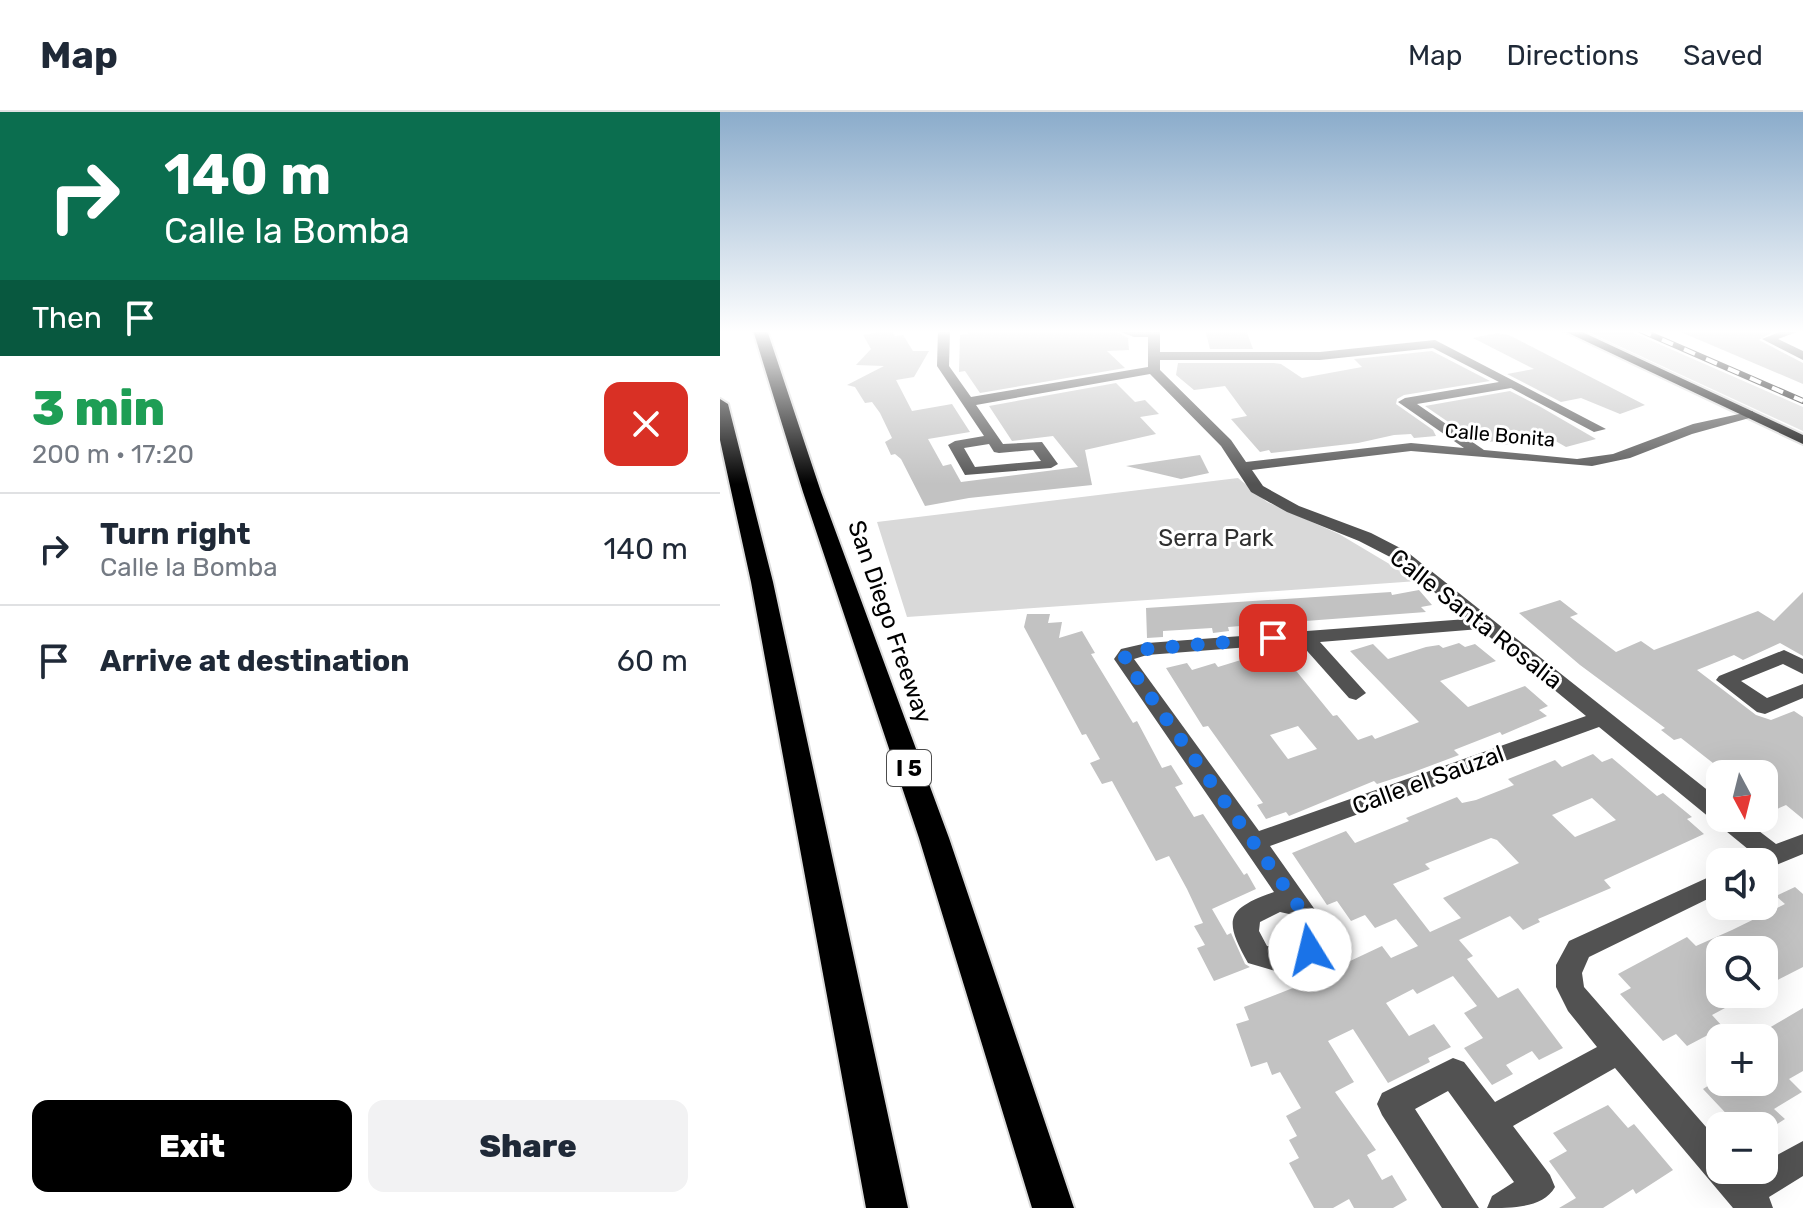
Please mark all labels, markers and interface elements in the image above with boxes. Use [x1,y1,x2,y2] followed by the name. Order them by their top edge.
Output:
[40,32,118,78] text: Map
[1408,39,1462,72] text: Map
[1506,39,1639,72] text: Directions
[1683,39,1763,72] text: Saved
[164,142,331,208] text: 140 m
[32,144,136,248] icon: right
[164,209,410,252] text: Calle la Bomba
[118,296,162,340] icon: arrive
[32,300,102,336] text: Then
[32,380,165,437] text: 3 min
[604,382,688,466] button: close
[1444,418,1556,452] street label: Calle Bonita
[32,439,194,470] text: 200 m · 17:20
[100,516,251,552] text: Turn right
[842,517,938,727] street label: San Diego Freeway
[1158,524,1274,552] park label: Serra Park
[32,527,76,571] icon: right
[603,531,688,567] text: 140 m
[1384,543,1568,695] street label: Calle Santa Rosalia
[100,552,278,583] text: Calle la Bomba
[1239,604,1307,672] pin
[1251,616,1295,660] icon: arrive
[32,639,76,683] icon: arrive
[100,643,410,679] text: Arrive at destination
[617,643,688,679] text: 60 m
[1348,740,1508,820] street label: Calle el Sauzal
[887,750,931,786] road number: I 5
[1706,760,1778,832] north arrow
[1706,760,1778,1184] map controls
[1706,848,1778,920] button: sound
[1268,908,1352,992] position arrow
[1706,936,1778,1008] button: search
[1706,1024,1778,1096] button: +
[32,1100,352,1192] button: Exit
[368,1100,688,1192] button: Share
[1706,1112,1778,1184] button: −

